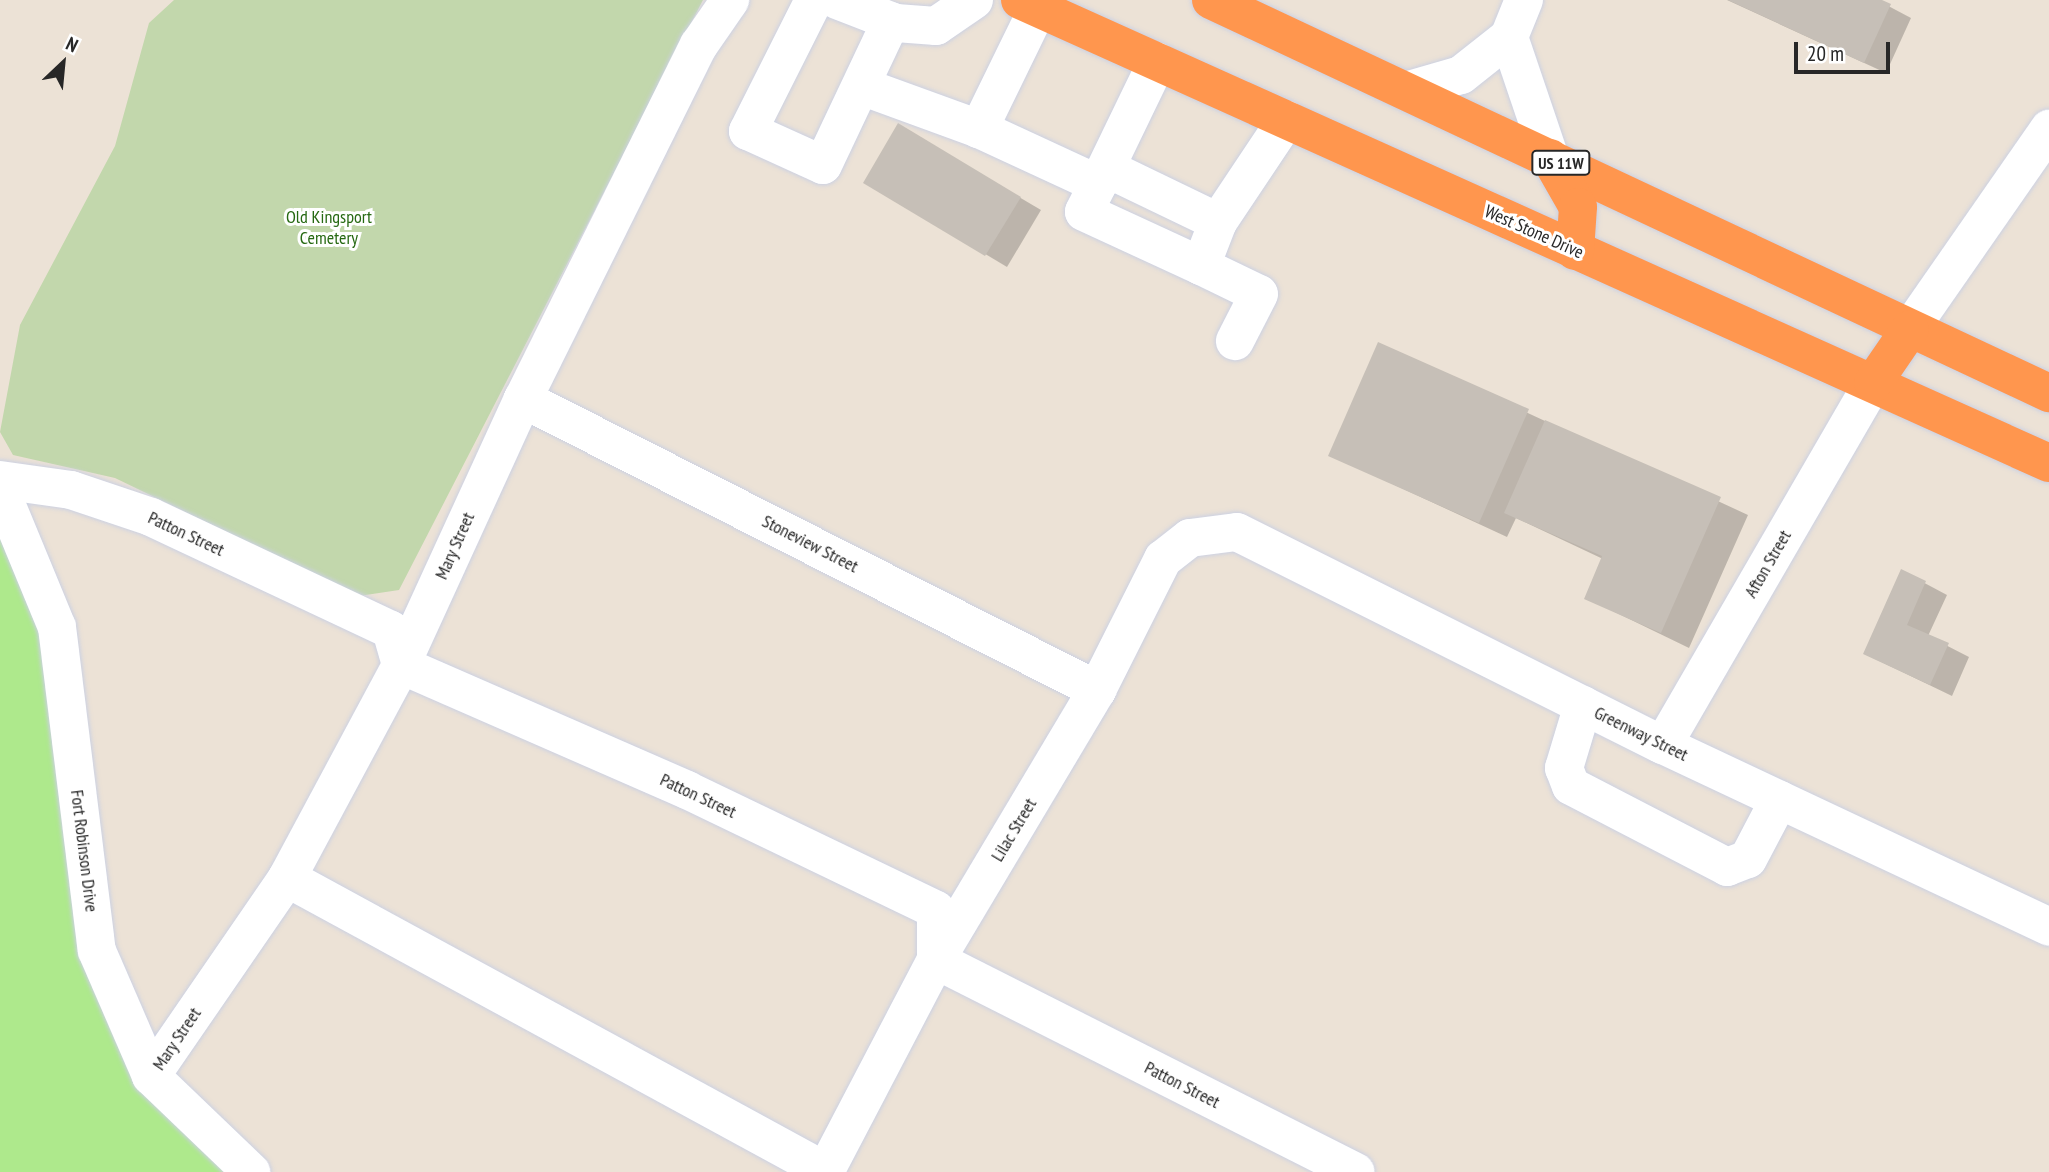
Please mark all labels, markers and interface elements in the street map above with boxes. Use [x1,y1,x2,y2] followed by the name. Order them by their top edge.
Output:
[28,28,98,98] north arrow
[1797,28,1893,72] scale bar
[62,31,82,57] text: N
[1807,40,1844,67] text: 20 m
[1531,150,1591,176] road number: US 11W
[1481,201,1587,263] street label: West Stone Drive
[286,207,372,249] park label: Old Kingsport Cemetery
[145,507,227,561] street label: Patton Street
[431,509,479,583] street label: Mary Street
[758,510,862,578] street label: Stoneview Street
[1740,526,1796,602] street label: Afton Street
[1590,702,1692,766] street label: Greenway Street
[657,769,739,823] street label: Patton Street
[66,789,102,913] street label: Fort Robinson Drive
[987,794,1041,866] street label: Lilac Street
[148,1003,206,1075] street label: Mary Street
[1141,1057,1223,1113] street label: Patton Street

